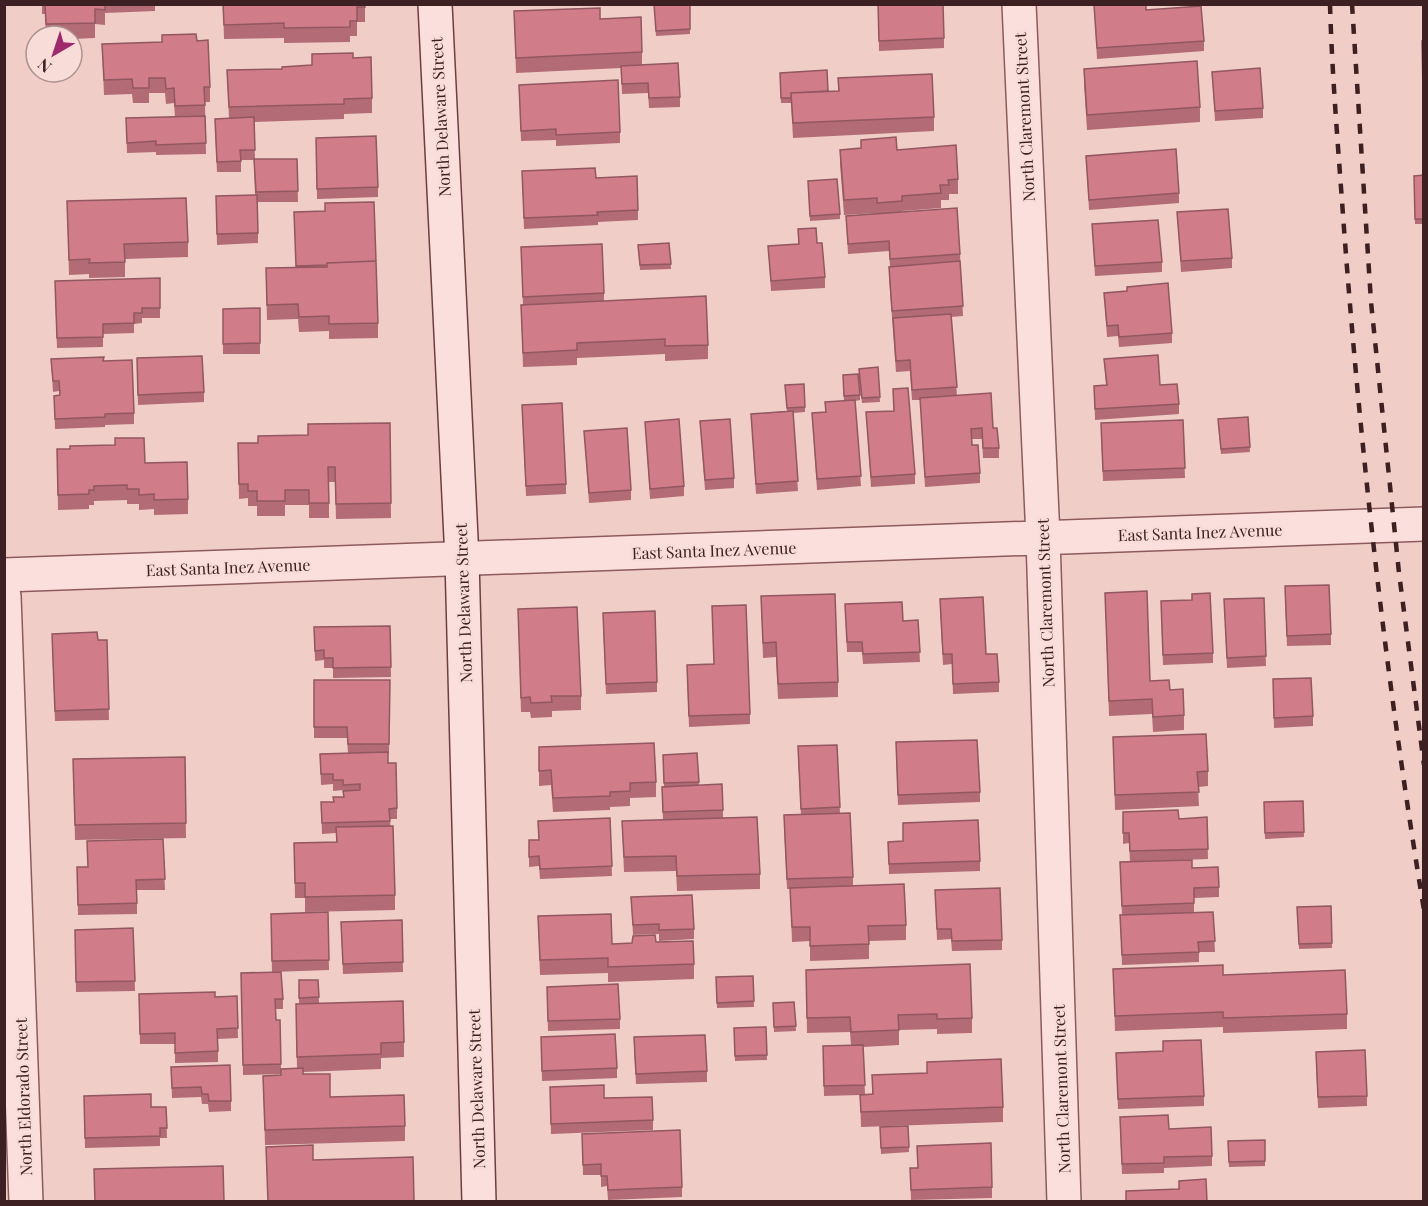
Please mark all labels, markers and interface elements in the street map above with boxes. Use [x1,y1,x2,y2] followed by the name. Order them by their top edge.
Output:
[24,24,84,84] north arrow
[1009,32,1039,202] street label: North Claremont Street
[425,36,455,198] street label: North Delaware Street
[33,54,55,78] text: N
[1032,518,1058,688] street label: North Claremont Street
[1117,519,1283,545] street label: East Santa Inez Avenue
[450,522,476,683] street label: North Delaware Street
[631,537,797,563] street label: East Santa Inez Avenue
[145,554,311,580] street label: East Santa Inez Avenue
[1048,1004,1074,1174] street label: North Claremont Street
[463,1008,489,1169] street label: North Delaware Street
[10,1017,36,1176] street label: North Eldorado Street

